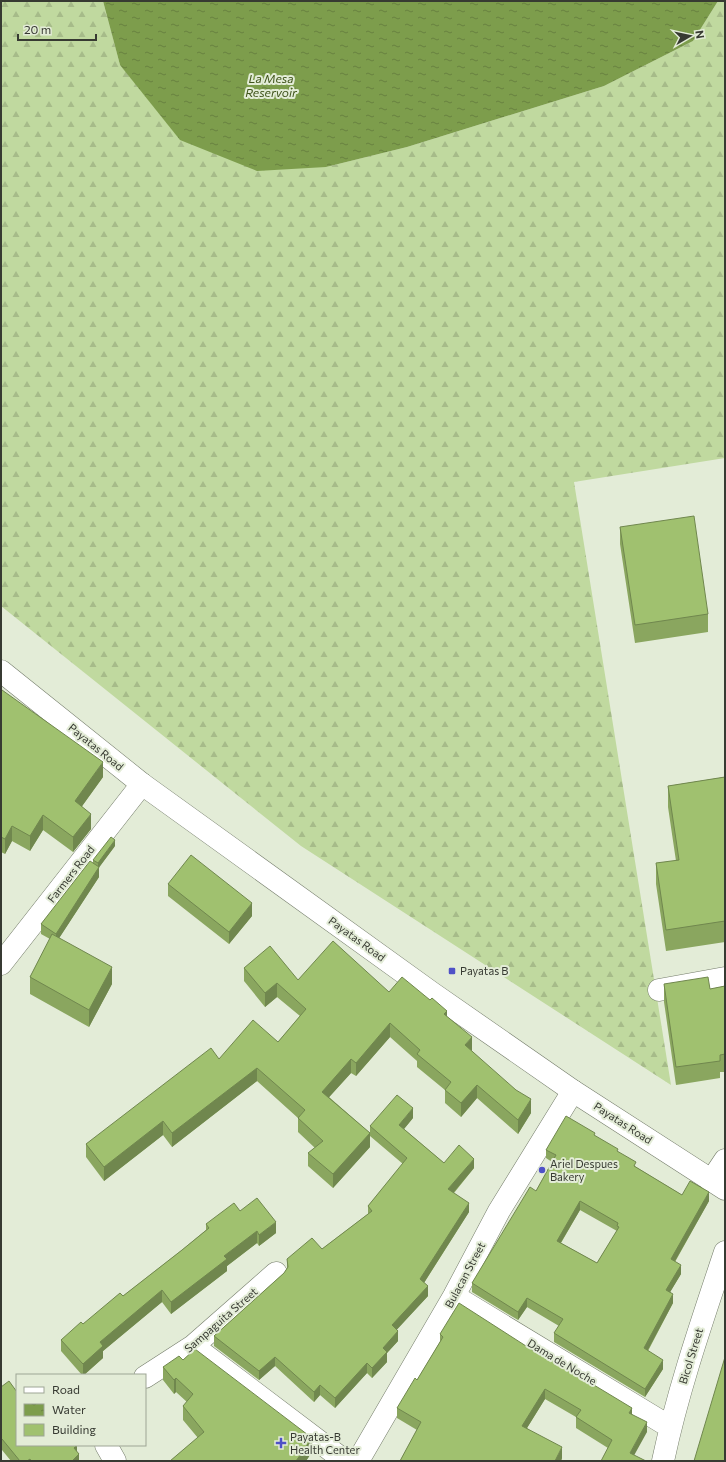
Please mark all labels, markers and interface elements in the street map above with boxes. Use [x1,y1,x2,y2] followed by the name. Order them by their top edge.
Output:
[18,16,96,42] scale bar
[670,16,710,56] north arrow
[24,22,51,36] text: 20 m
[693,29,707,39] text: N
[245,71,298,99] water label: La Mesa Reservoir
[66,720,126,773] street label: Payatas Road
[44,843,97,905] street label: Farmers Road
[326,914,388,964] street label: Payatas Road
[460,964,508,977] place label: Payatas B
[447,966,457,976] marker: Payatas B
[592,1099,655,1146] street label: Payatas Road
[550,1157,618,1183] place label: Ariel Despues Bakery
[537,1165,547,1175] marker: Ariel Despues Bakery
[442,1239,488,1310] street label: Bulacan Street
[182,1284,260,1355] street label: Sampaguita Street
[676,1326,705,1385] street label: Bicol Street
[525,1336,599,1387] street label: Dama de Noche
[16,1374,146,1446] legend
[52,1382,80,1396] text: Road
[52,1402,86,1416] text: Water
[52,1422,96,1436] text: Building
[290,1430,360,1456] place label: Payatas-B Health Center
[275,1437,287,1449] marker: Payatas-B Health Center

